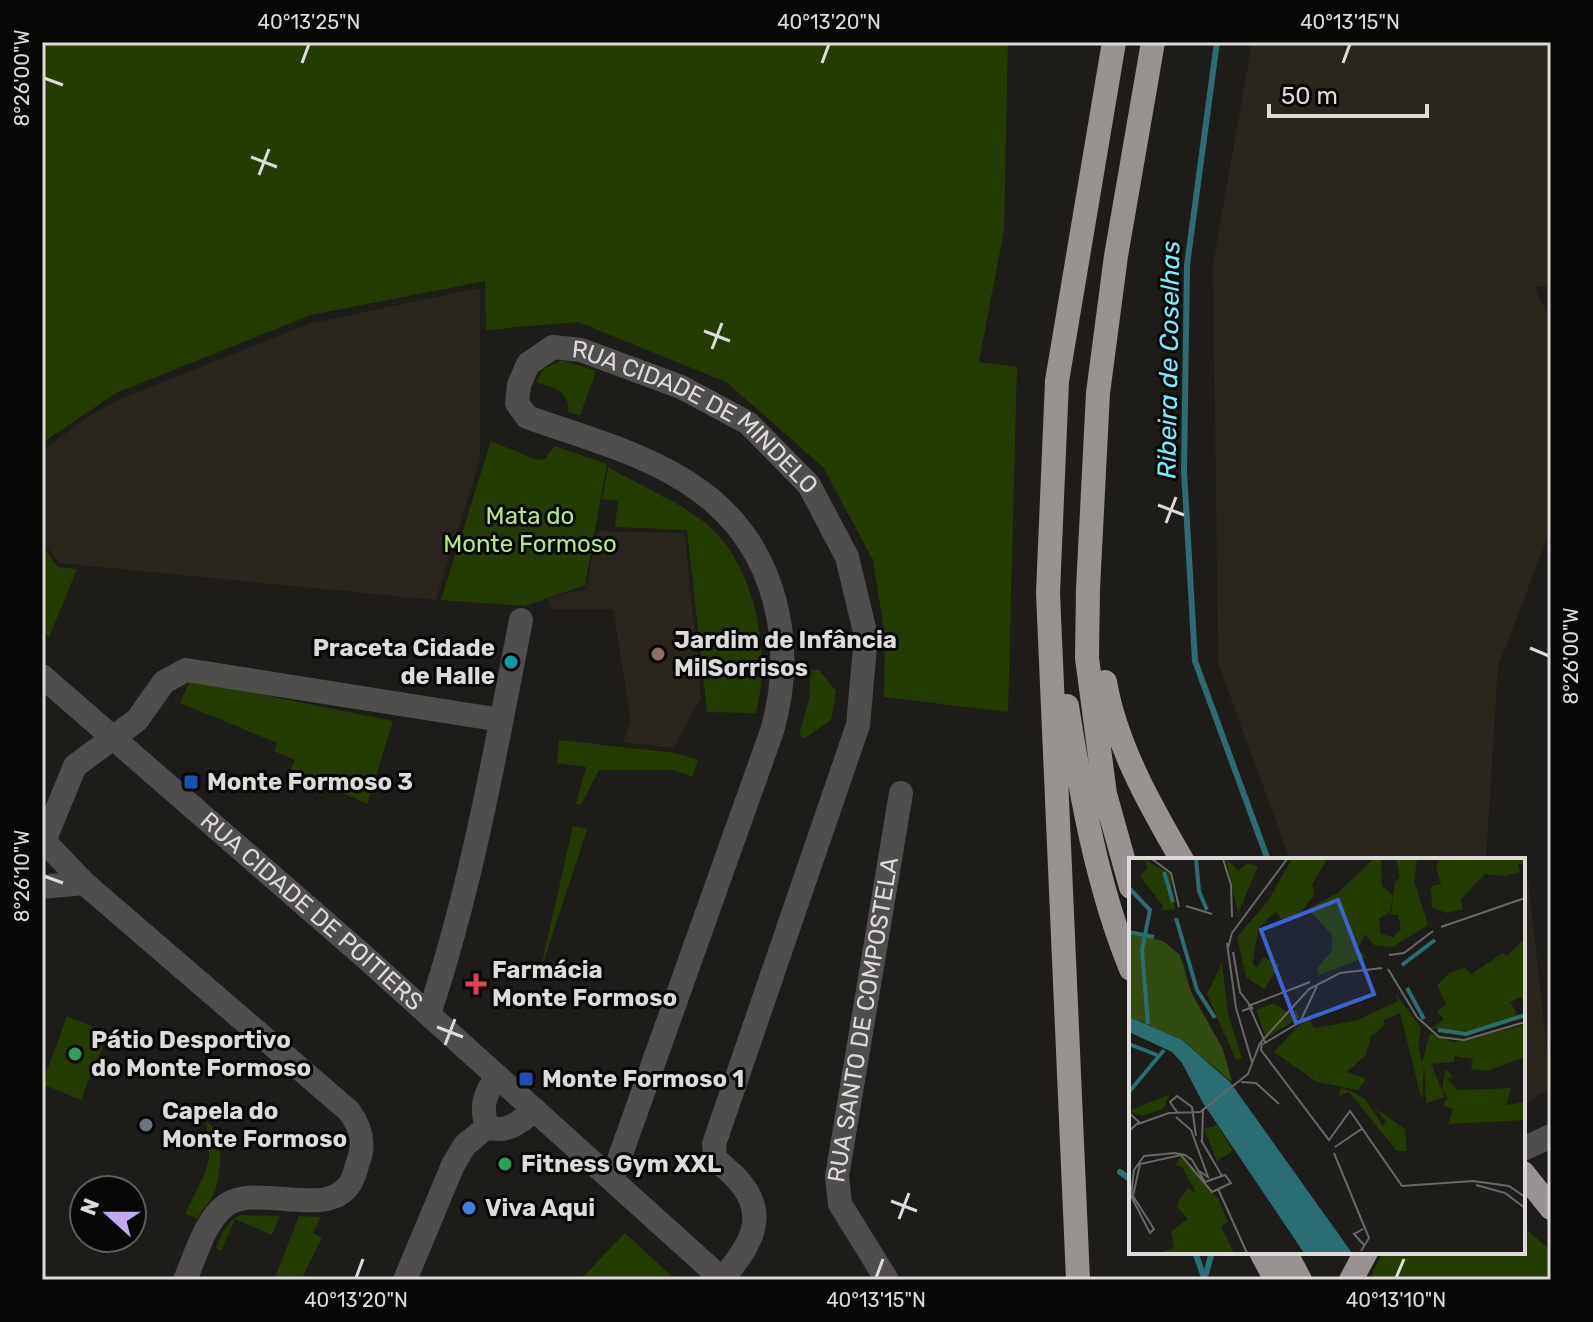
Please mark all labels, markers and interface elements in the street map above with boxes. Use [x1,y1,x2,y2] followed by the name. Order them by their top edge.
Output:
[258,10,360,34] text: 40°13'25"N
[777,10,881,34] text: 40°13'20"N
[1300,10,1400,34] text: 40°13'15"N
[10,30,34,126] text: 8°26'00"W
[1269,68,1427,118] scale bar
[1281,82,1338,110] text: 50 m
[1151,241,1187,479] water label: Ribeira de Coselhas
[571,335,824,500] street label: RUA CIDADE DE MINDELO
[443,502,617,558] park label: Mata do Monte Formoso
[1559,608,1583,704] text: 8°26'00"W
[674,626,897,682] place label: Jardim de Infância MilSorrisos
[313,634,495,690] place label: Praceta Cidade de Halle
[649,645,667,663] marker: Jardim de Infância MilSorrisos
[502,653,520,671] marker: Praceta Cidade de Halle
[207,768,413,796] place label: Monte Formoso 3
[182,773,200,791] marker: Monte Formoso 3
[195,806,429,1016] street label: RUA CIDADE DE POITIERS
[10,830,34,922] text: 8°26'10"W
[822,855,904,1184] street label: RUA SANTO DE COMPOSTELA
[1129,858,1525,1254] inset map
[492,956,677,1012] place label: Farmácia Monte Formoso
[467,975,485,993] marker: Farmácia Monte Formoso
[91,1026,311,1082] place label: Pátio Desportivo do Monte Formoso
[66,1045,84,1063] marker: Pátio Desportivo do Monte Formoso
[542,1065,744,1093] place label: Monte Formoso 1
[517,1070,535,1088] marker: Monte Formoso 1
[162,1097,347,1153] place label: Capela do Monte Formoso
[137,1116,155,1134] marker: Capela do Monte Formoso
[521,1150,721,1178] place label: Fitness Gym XXL
[496,1155,514,1173] marker: Fitness Gym XXL
[68,1174,148,1254] north arrow
[485,1194,595,1222] place label: Viva Aqui
[74,1195,105,1219] text: N
[460,1199,478,1217] marker: Viva Aqui
[304,1288,408,1312] text: 40°13'20"N
[826,1288,926,1312] text: 40°13'15"N
[1346,1288,1446,1312] text: 40°13'10"N

